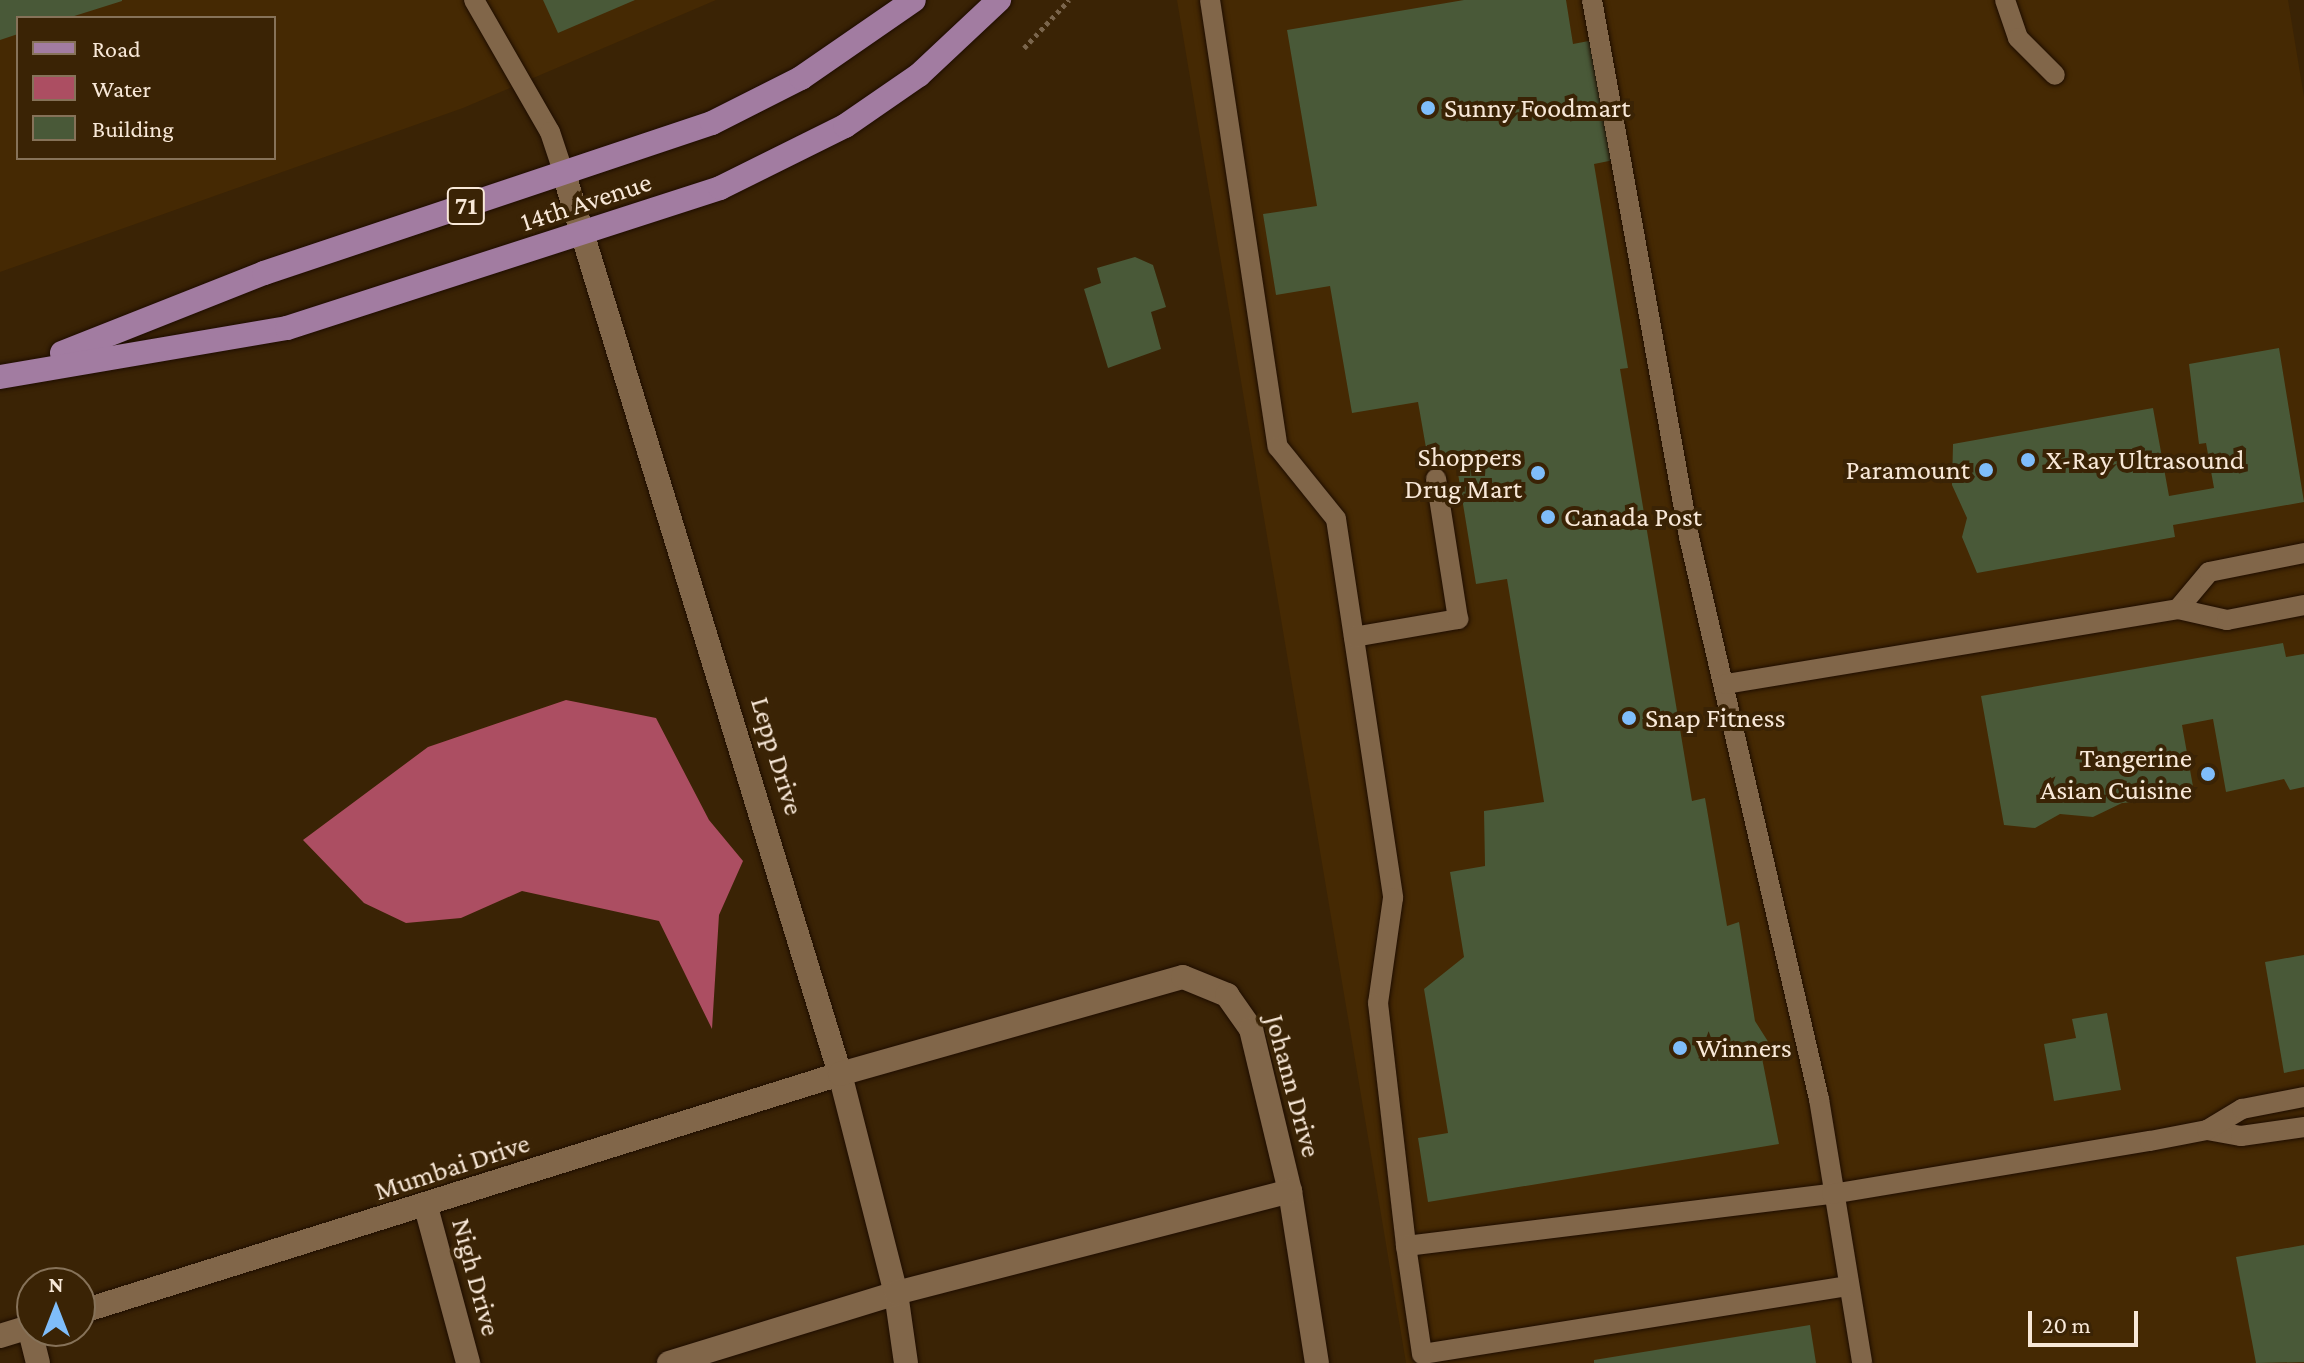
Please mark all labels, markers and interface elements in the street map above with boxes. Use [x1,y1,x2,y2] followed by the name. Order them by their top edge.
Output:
[16,16,276,160] legend
[92,35,141,62] text: Road
[92,75,151,102] text: Water
[1444,91,1631,125] place label: Sunny Foodmart
[1419,99,1437,117] marker: Sunny Foodmart
[92,115,174,142] text: Building
[516,165,656,239] street label: 14th Avenue
[446,184,486,228] road number: 71
[1404,440,1522,506] place label: Shoppers Drug Mart
[2046,443,2245,477] place label: X-Ray Ultrasound
[2017,449,2039,471] marker: X-Ray Ultrasound
[1845,453,1970,487] place label: Paramount
[1977,461,1995,479] marker: Paramount
[1529,464,1547,482] marker: Shoppers Drug Mart
[1564,500,1702,534] place label: Canada Post
[1539,508,1557,526] marker: Canada Post
[743,693,811,819] street label: Lepp Drive
[1645,701,1786,735] place label: Snap Fitness
[1620,709,1638,727] marker: Snap Fitness
[2040,741,2192,807] place label: Tangerine Asian Cuisine
[2199,765,2217,783] marker: Tangerine Asian Cuisine
[1258,1011,1328,1161] street label: Johann Drive
[1696,1031,1792,1065] place label: Winners
[1671,1039,1689,1057] marker: Winners
[370,1126,534,1208] street label: Mumbai Drive
[444,1214,508,1340] street label: Nigh Drive
[16,1267,96,1347] north arrow
[49,1272,64,1297] text: N
[2032,1295,2142,1345] scale bar
[2042,1311,2091,1338] text: 20 m

